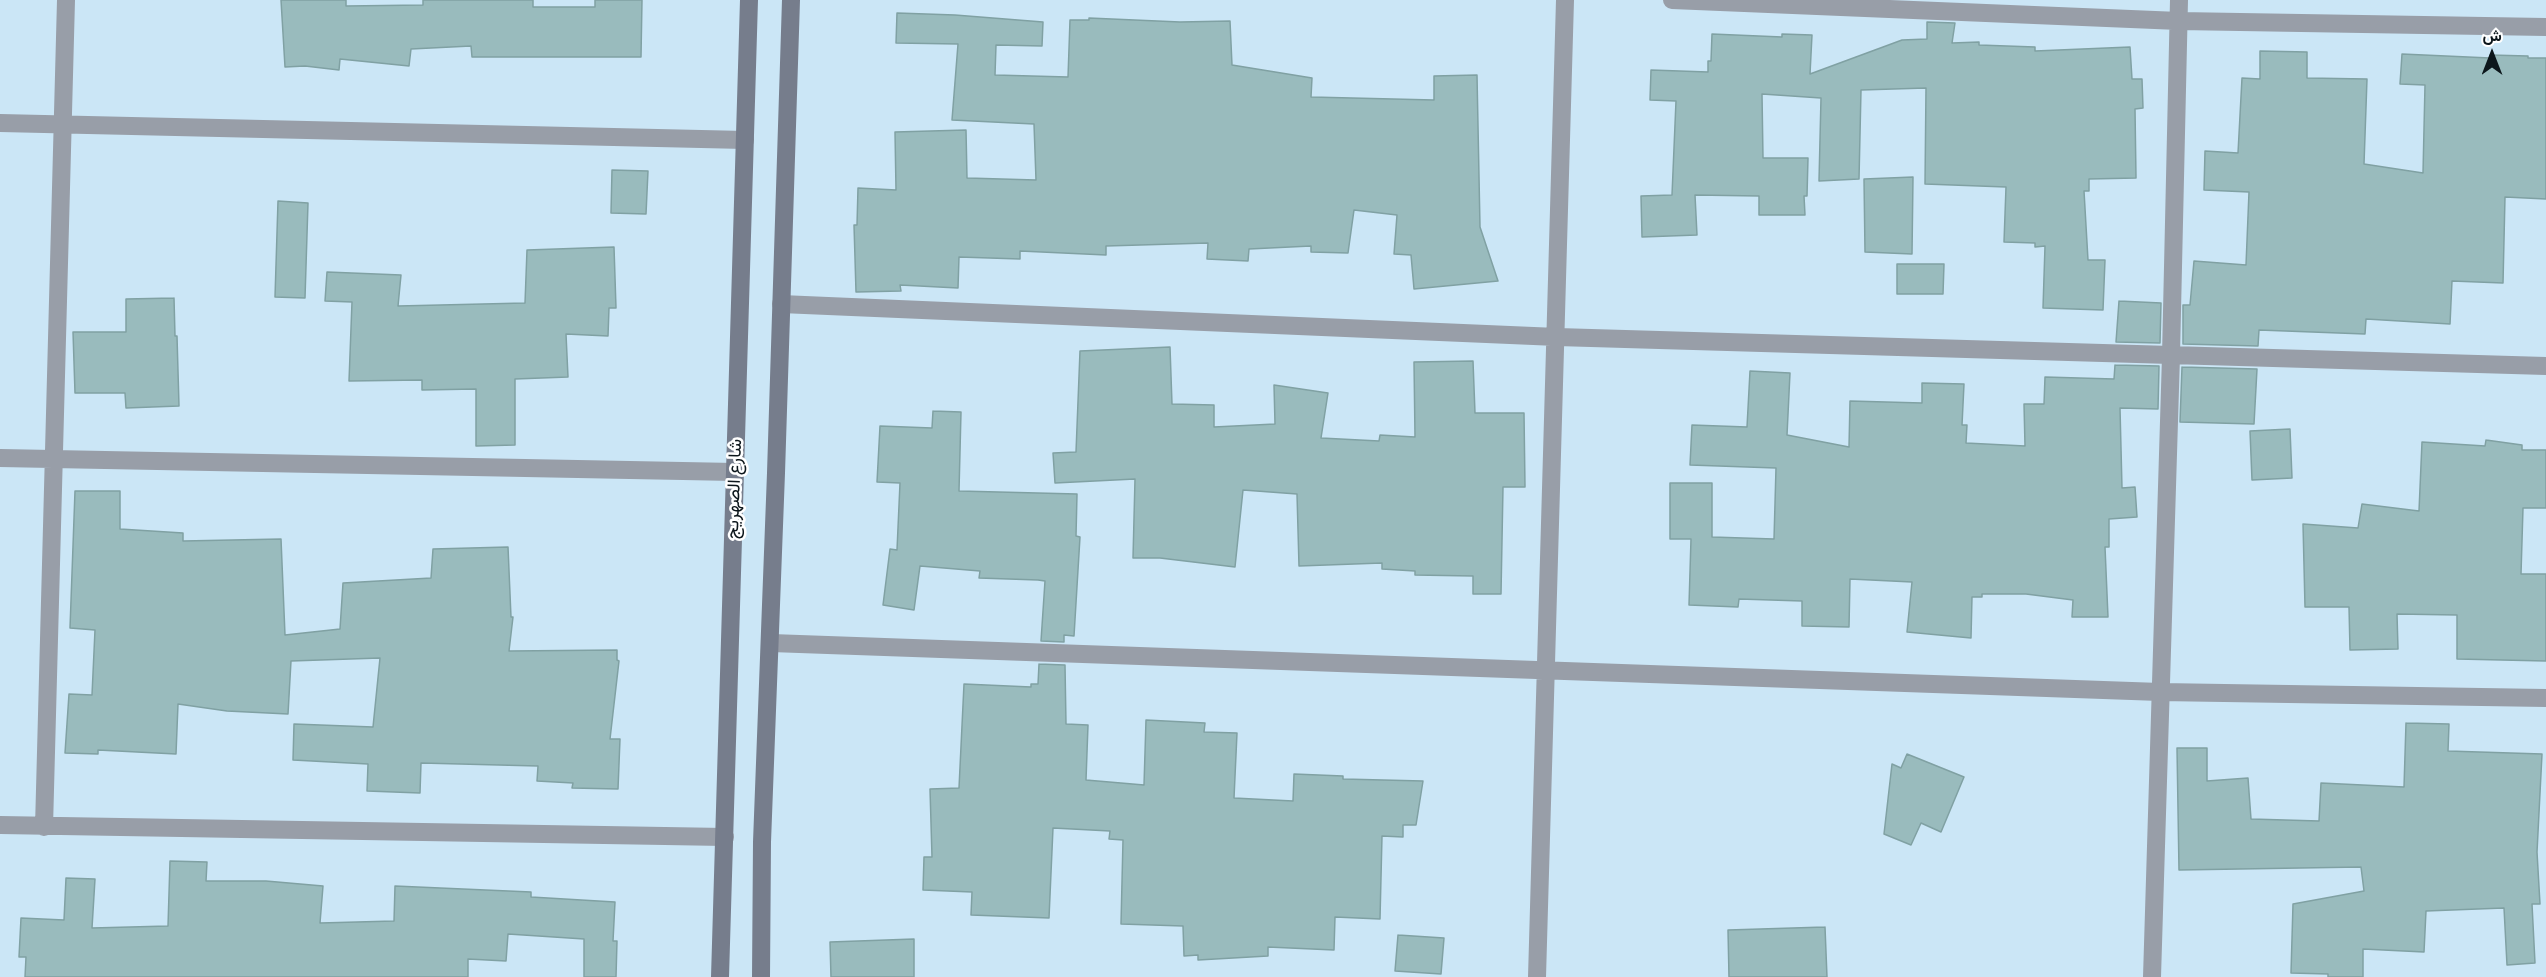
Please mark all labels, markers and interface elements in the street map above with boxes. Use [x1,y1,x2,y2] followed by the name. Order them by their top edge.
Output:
[2462,24,2522,84] north arrow
[2482,26,2502,45] text: ش
[722,439,748,539] street label: شارع الصهريج

